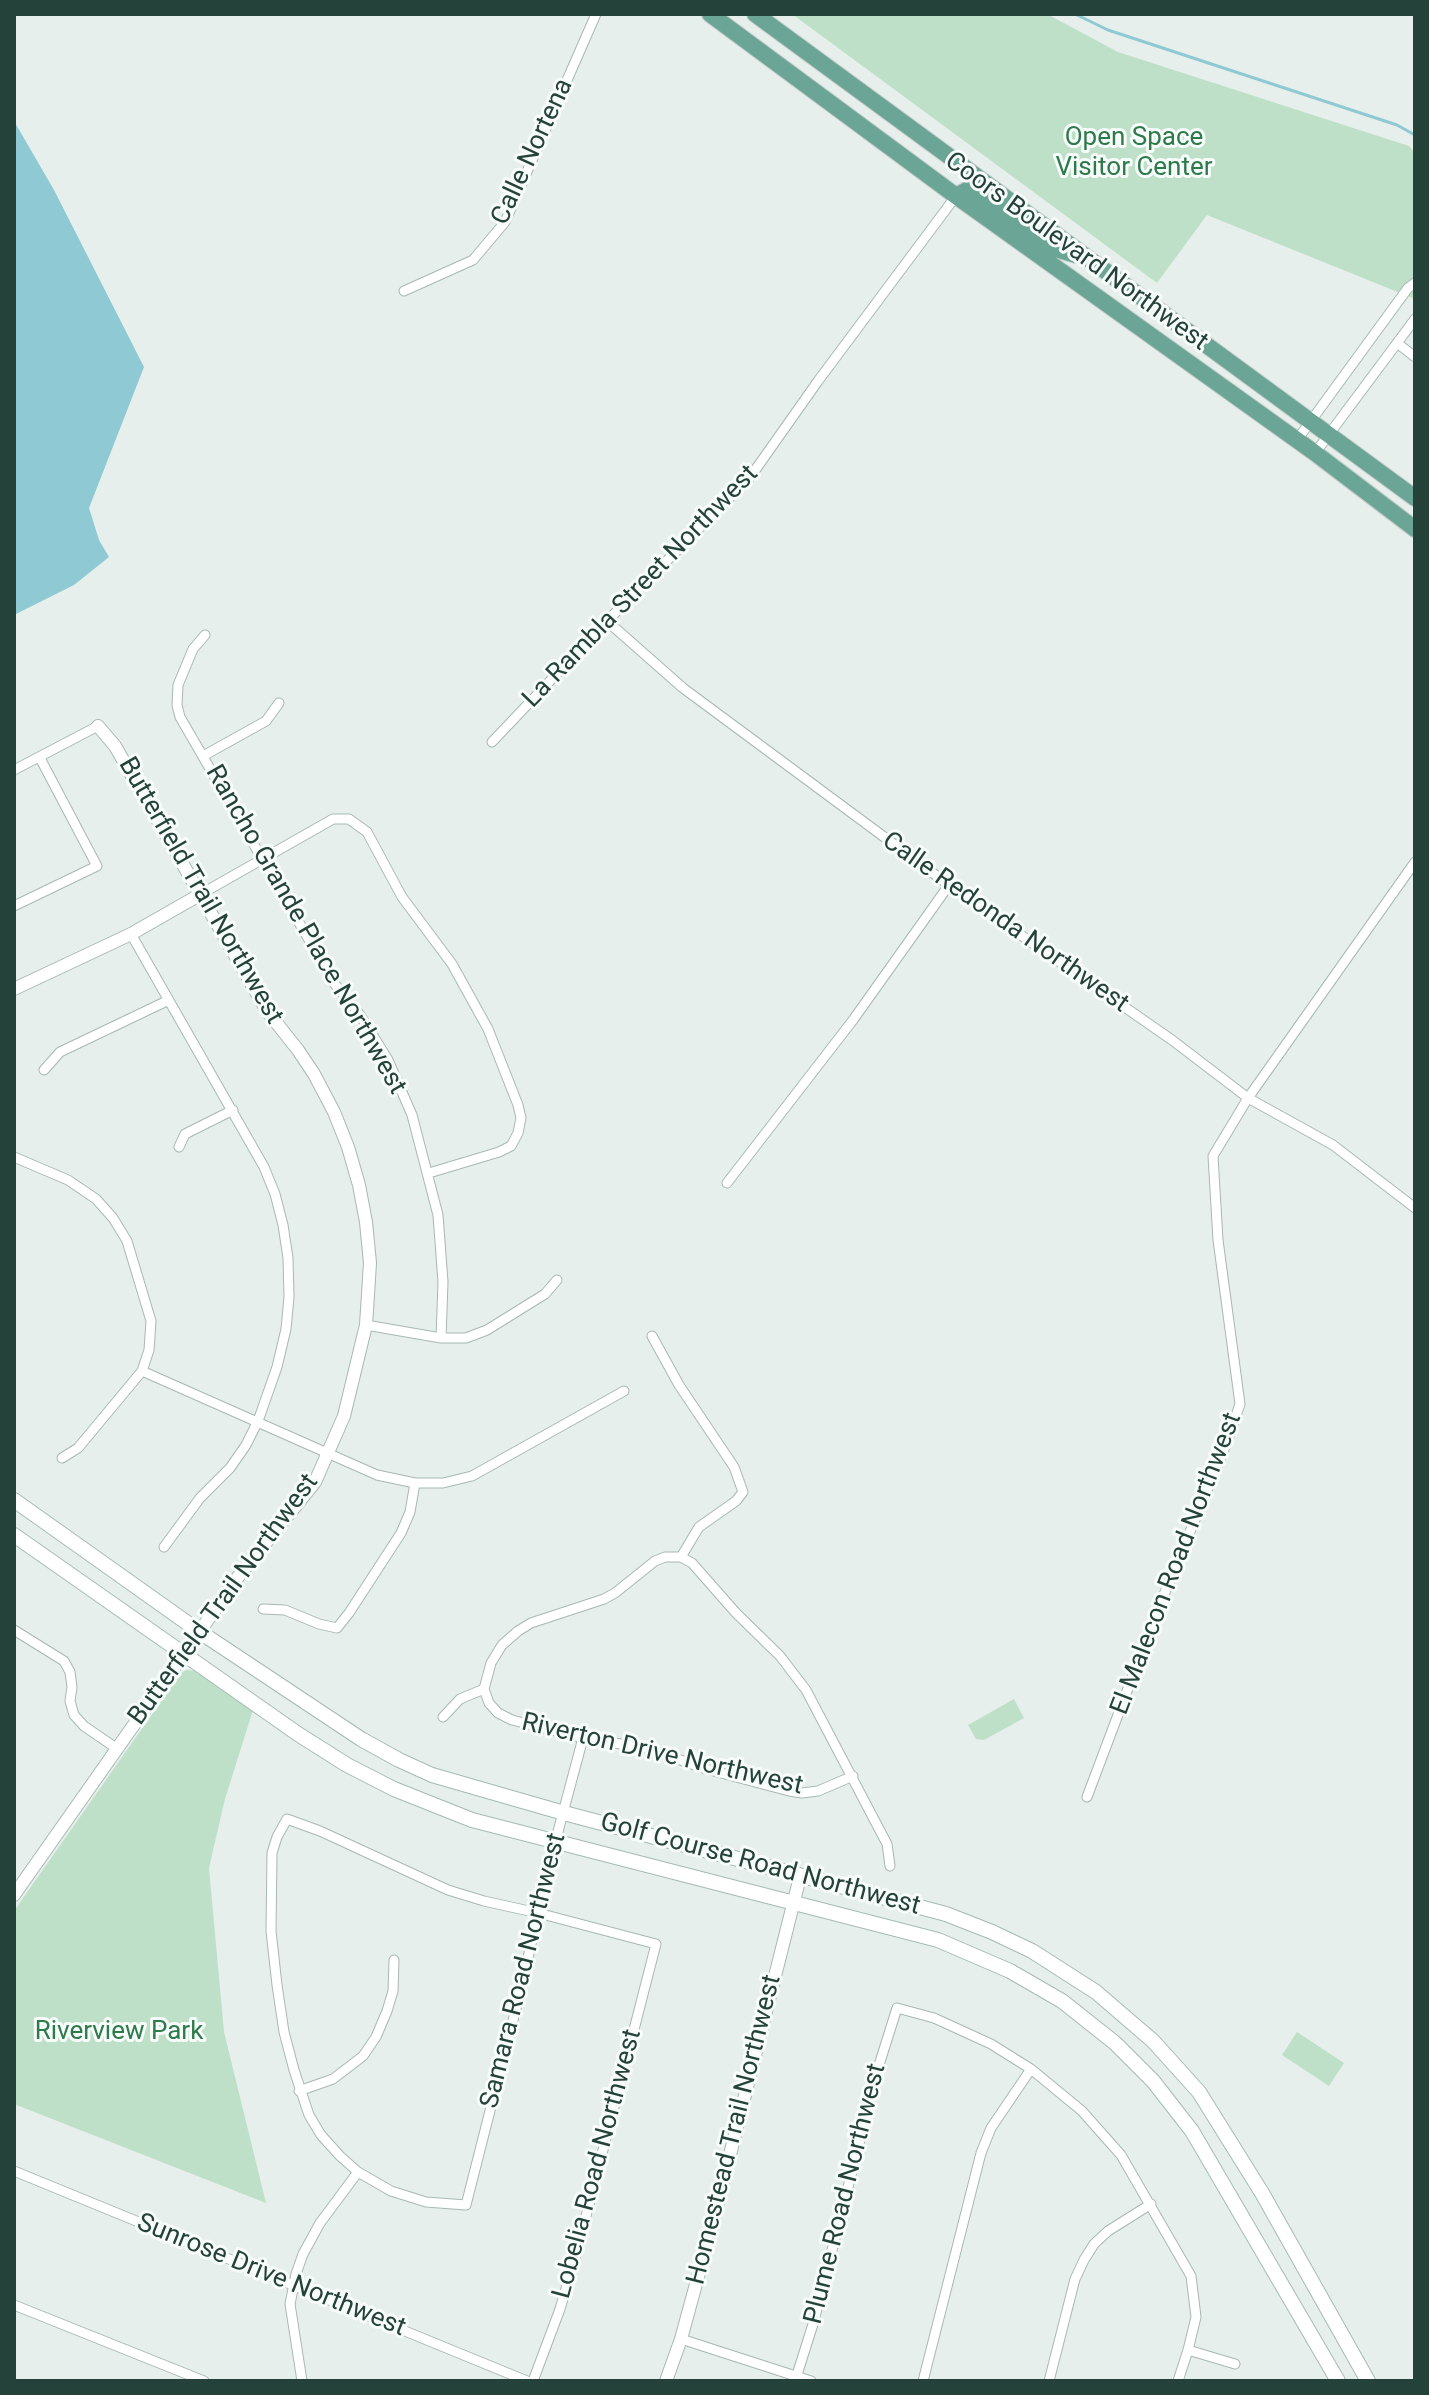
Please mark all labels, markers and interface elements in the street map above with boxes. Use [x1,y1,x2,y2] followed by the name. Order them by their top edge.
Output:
[486,74,580,230] street label: Calle Nortena
[1055,122,1213,184] park label: Open Space Visitor Center
[938,146,1214,358] street label: Coors Boulevard Northwest
[517,459,765,715] street label: La Rambla Street Northwest
[111,752,289,1030] street label: Butterfield Trail Northwest
[198,760,412,1100] street label: Rancho Grande Place Northwest
[876,826,1134,1020] street label: Calle Redonda Northwest
[1105,1409,1249,1719] street label: El Malecon Road Northwest
[122,1468,326,1732] street label: Butterfield Trail Northwest
[518,1707,806,1803] street label: Riverton Drive Northwest
[597,1807,923,1923] street label: Golf Course Road Northwest
[475,1830,573,2112] street label: Samara Road Northwest
[681,1972,789,2288] street label: Homestead Trail Northwest
[35,2016,203,2048] park label: Riverview Park
[547,2026,649,2302] street label: Lobelia Road Northwest
[799,2061,893,2327] street label: Plume Road Northwest
[132,2208,410,2344] street label: Sunrose Drive Northwest

